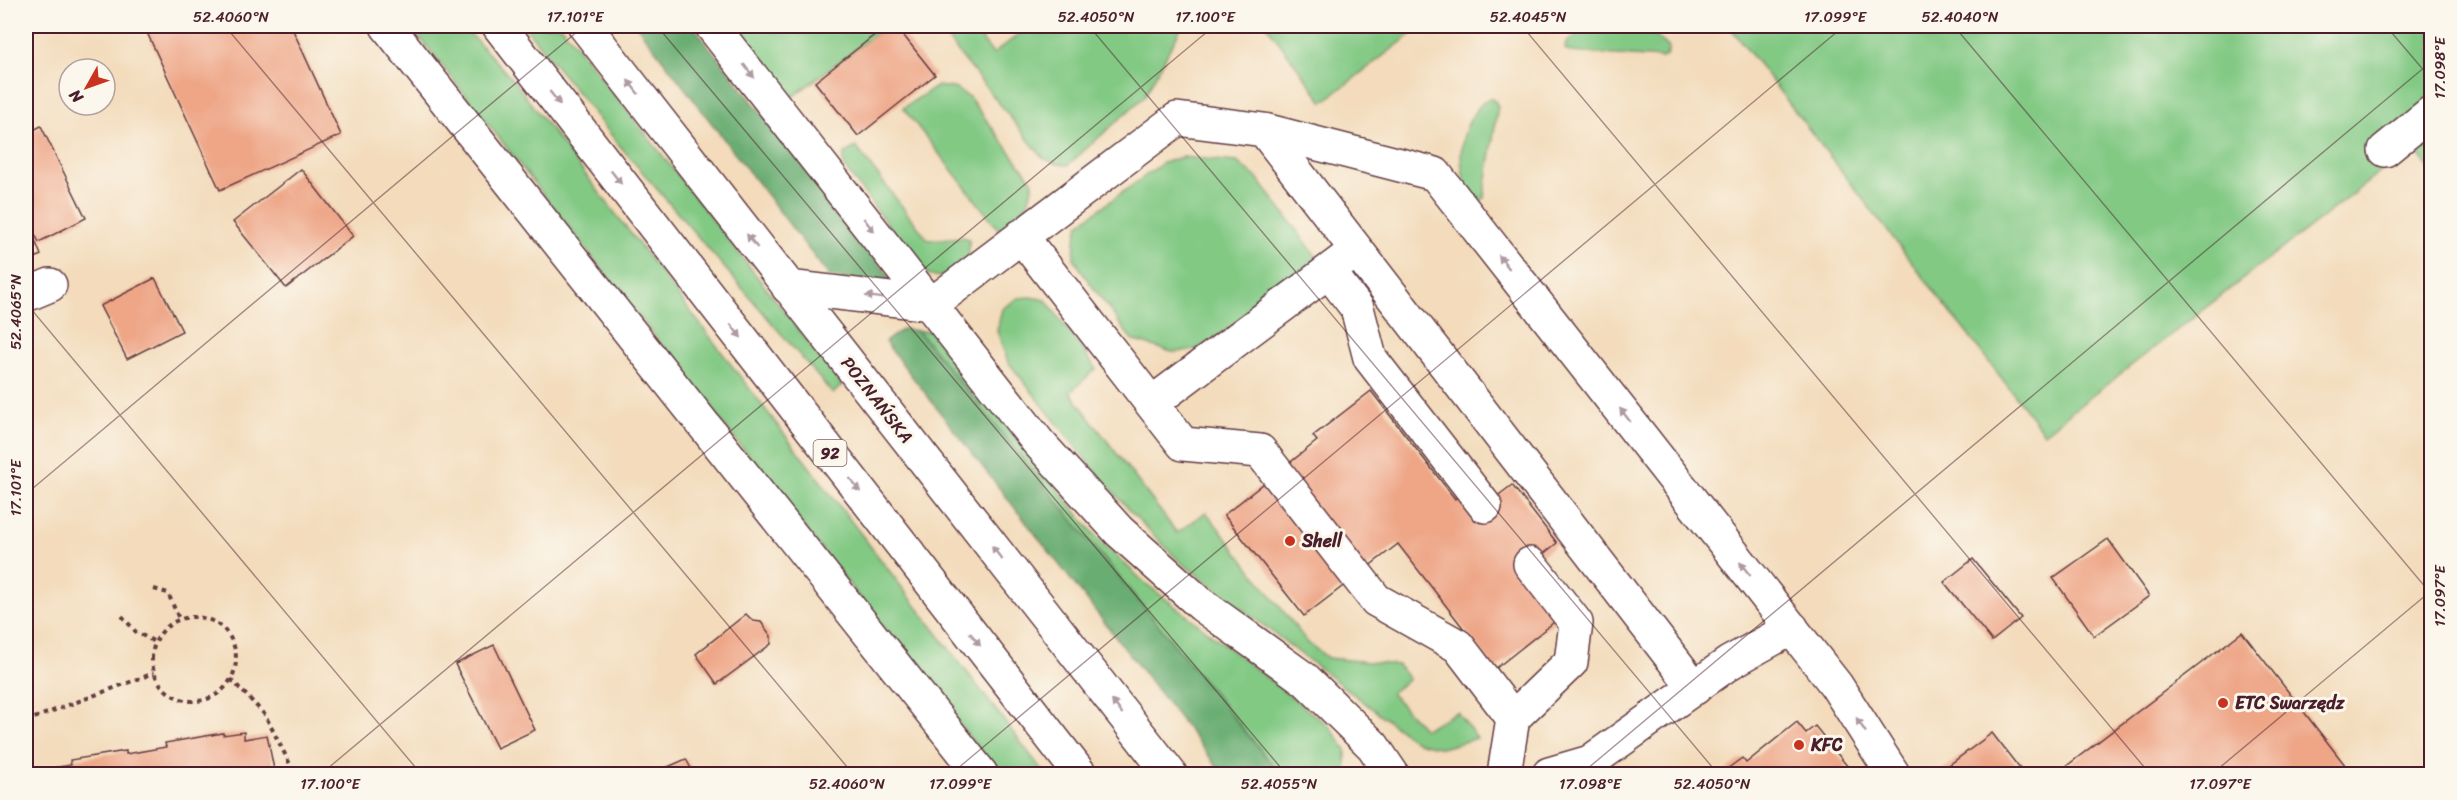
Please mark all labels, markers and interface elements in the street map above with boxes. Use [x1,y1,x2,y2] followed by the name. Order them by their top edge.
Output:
[193,4,270,30] text: 52.4060°N
[547,4,605,30] text: 17.101°E
[1058,4,1135,30] text: 52.4050°N
[1175,4,1237,30] text: 17.100°E
[1490,4,1567,30] text: 52.4045°N
[1804,4,1868,30] text: 17.099°E
[1922,4,1999,30] text: 52.4040°N
[2427,35,2453,99] text: 17.098°E
[57,57,117,117] north arrow
[742,64,754,79] one-way arrow
[626,79,639,95] one-way arrow
[61,82,91,111] text: N
[548,90,561,106] one-way arrow
[610,168,622,184] one-way arrow
[863,217,875,232] one-way arrow
[747,233,759,248] one-way arrow
[1498,254,1511,270] one-way arrow
[3,274,29,350] text: 52.4065°N
[864,293,883,302] one-way arrow
[729,323,741,338] one-way arrow
[832,349,922,451] street label: POZNAŃSKA
[1619,408,1631,423] one-way arrow
[814,440,846,466] road number: 92
[3,458,29,516] text: 17.101°E
[849,477,861,492] one-way arrow
[1301,525,1343,557] place label: Shell
[1283,534,1297,548] marker: Shell
[992,546,1004,561] one-way arrow
[1740,561,1752,576] one-way arrow
[2427,564,2453,627] text: 17.097°E
[968,631,980,646] one-way arrow
[2235,687,2346,719] place label: ETC Swarzędz
[2216,696,2230,710] marker: ETC Swarzędz
[1111,699,1124,715] one-way arrow
[1856,717,1867,733] one-way arrow
[1810,729,1843,761] place label: KFC
[1792,738,1806,752] marker: KFC
[300,771,362,797] text: 17.100°E
[809,771,886,797] text: 52.4060°N
[929,771,993,797] text: 17.099°E
[1241,771,1318,797] text: 52.4055°N
[1559,771,1623,797] text: 17.098°E
[1674,771,1751,797] text: 52.4050°N
[2189,771,2252,797] text: 17.097°E

